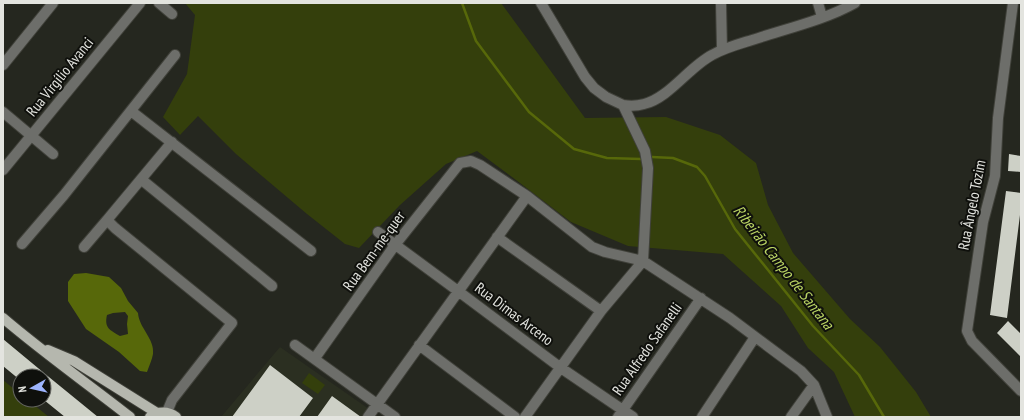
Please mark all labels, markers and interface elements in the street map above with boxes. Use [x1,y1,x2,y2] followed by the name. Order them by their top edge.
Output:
[22,33,97,120] street label: Rua Virgílio Avanci
[953,158,990,252] street label: Rua Ângelo Tozim
[729,201,840,334] water label: Ribeirão Campo de Santana
[338,206,409,294] street label: Rua Bem-me-quer
[471,278,557,349] street label: Rua Dimas Arceno
[608,299,686,399] street label: Rua Alfredo Safanelli
[12,368,52,408] north arrow
[15,385,29,393] text: N

